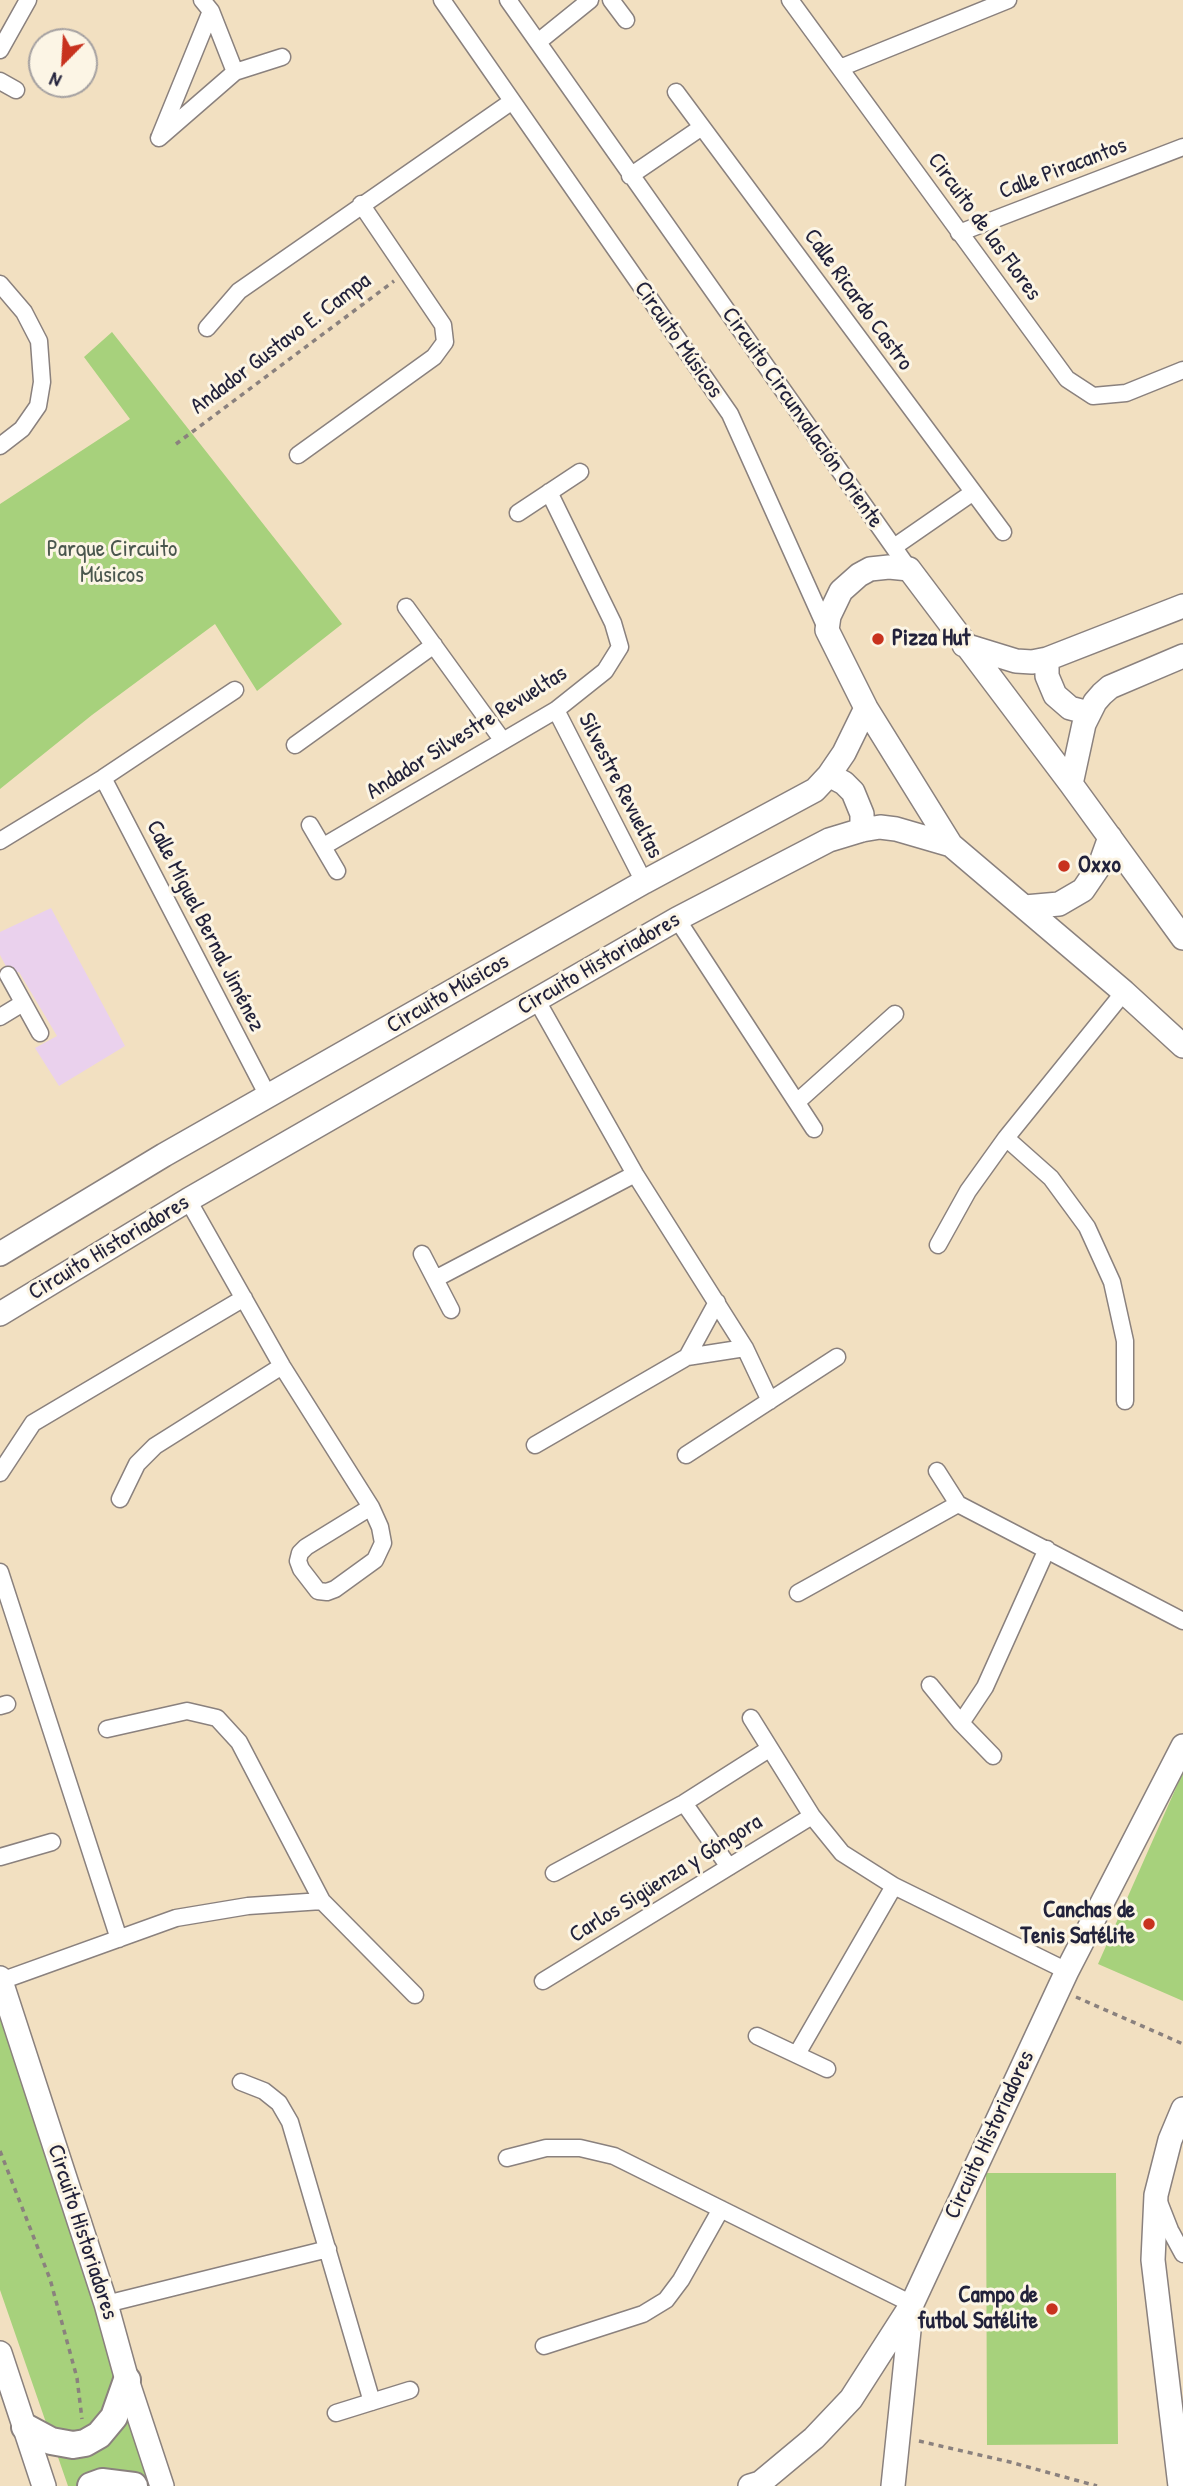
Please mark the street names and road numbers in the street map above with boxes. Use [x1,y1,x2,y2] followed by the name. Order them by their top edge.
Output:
[995,132,1131,206] street label: Calle Piracantos
[921,148,1047,306] street label: Circuito de las Flores
[797,224,919,376] street label: Calle Ricardo Castro
[186,267,376,421] street label: Andador Gustavo E. Campa
[628,276,728,404] street label: Circuito Músicos
[715,302,889,534] street label: Circuito Circunvalación Oriente
[362,660,572,806] street label: Andador Silvestre Revueltas
[572,709,668,863] street label: Silvestre Revueltas
[140,816,270,1036] street label: Calle Miguel Bernal Jiménez
[513,906,685,1022] street label: Circuito Historiadores
[382,948,514,1040] street label: Circuito Músicos
[24,1189,194,1307] street label: Circuito Historiadores
[565,1808,767,1950] street label: Carlos Sigüenza y Góngora
[939,2046,1041,2224] street label: Circuito Historiadores
[41,2141,123,2323] street label: Circuito Historiadores

